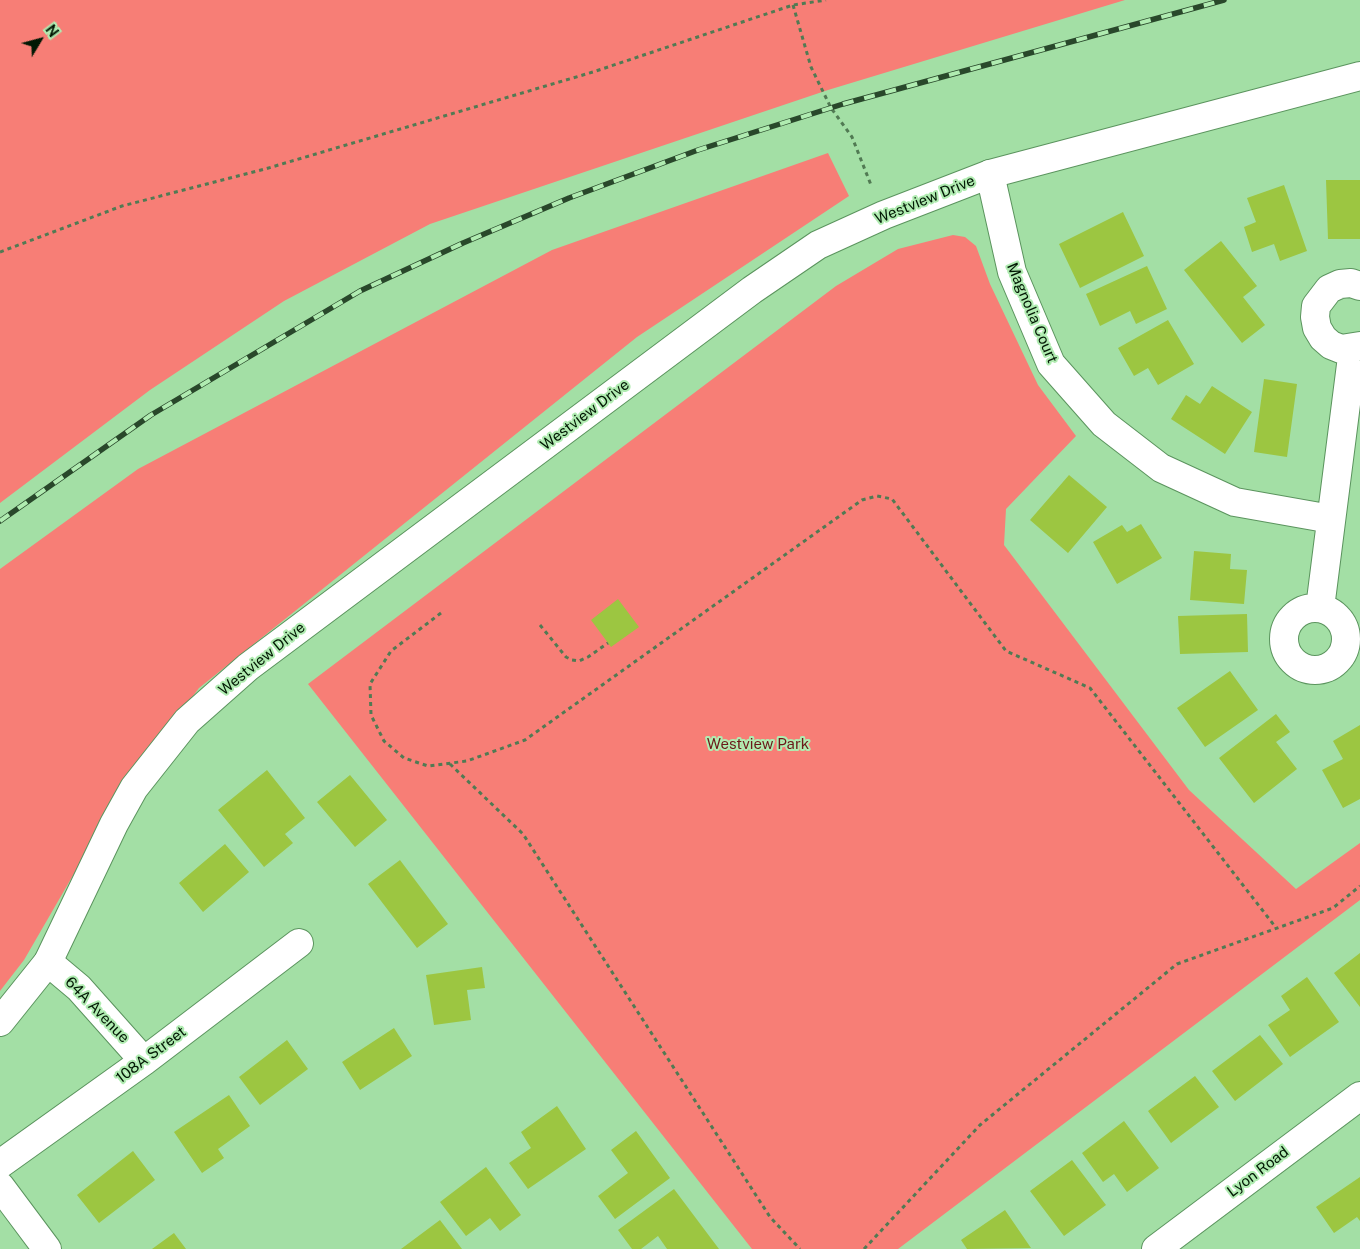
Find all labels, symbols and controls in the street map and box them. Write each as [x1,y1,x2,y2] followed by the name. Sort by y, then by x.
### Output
[15,15,65,65] north arrow
[42,22,62,40] text: N
[872,172,978,228] street label: Westview Drive
[1003,260,1061,366] street label: Magnolia Court
[537,376,633,454] street label: Westview Drive
[215,619,309,699] street label: Westview Drive
[707,735,809,753] park label: Westview Park
[61,973,133,1047] street label: 64A Avenue
[112,1023,190,1087] street label: 108A Street
[1224,1143,1292,1201] street label: Lyon Road

